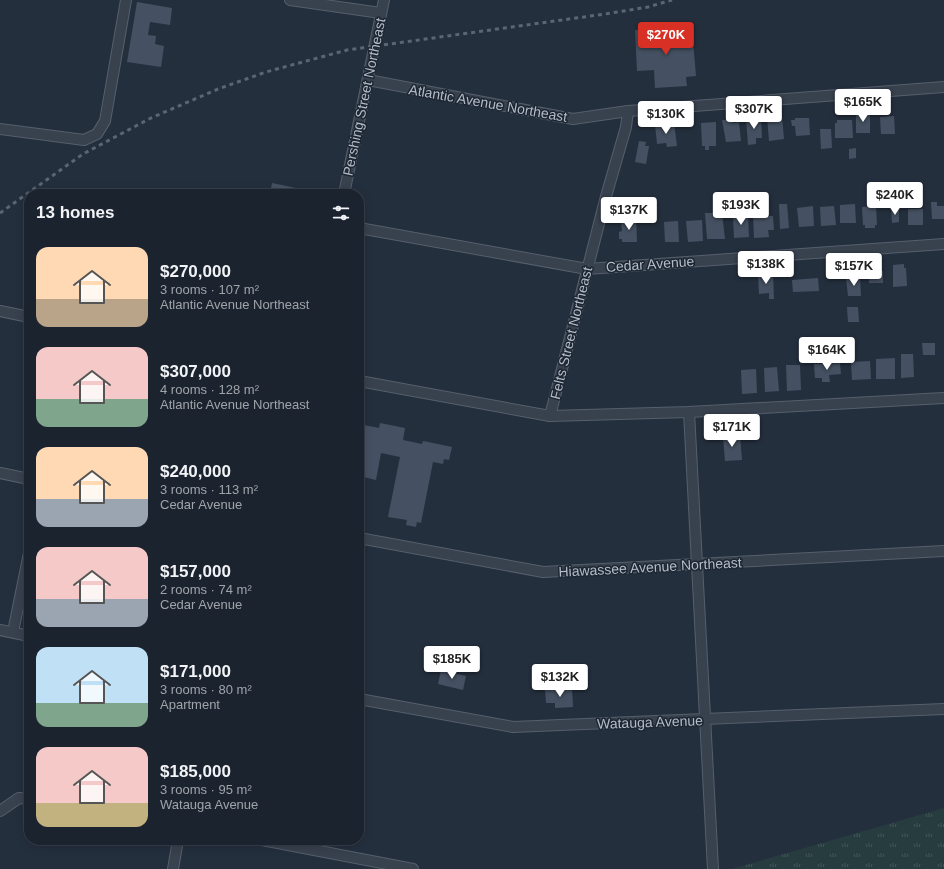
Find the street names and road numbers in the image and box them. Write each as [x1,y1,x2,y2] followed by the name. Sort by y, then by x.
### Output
[339,16,389,177] street label: Pershing Street Northeast
[407,81,569,125] street label: Atlantic Avenue Northeast
[605,253,695,275] street label: Cedar Avenue
[547,265,595,401] street label: Felts Street Northeast
[558,554,742,580] street label: Hiawassee Avenue Northeast
[597,712,703,732] street label: Watauga Avenue

